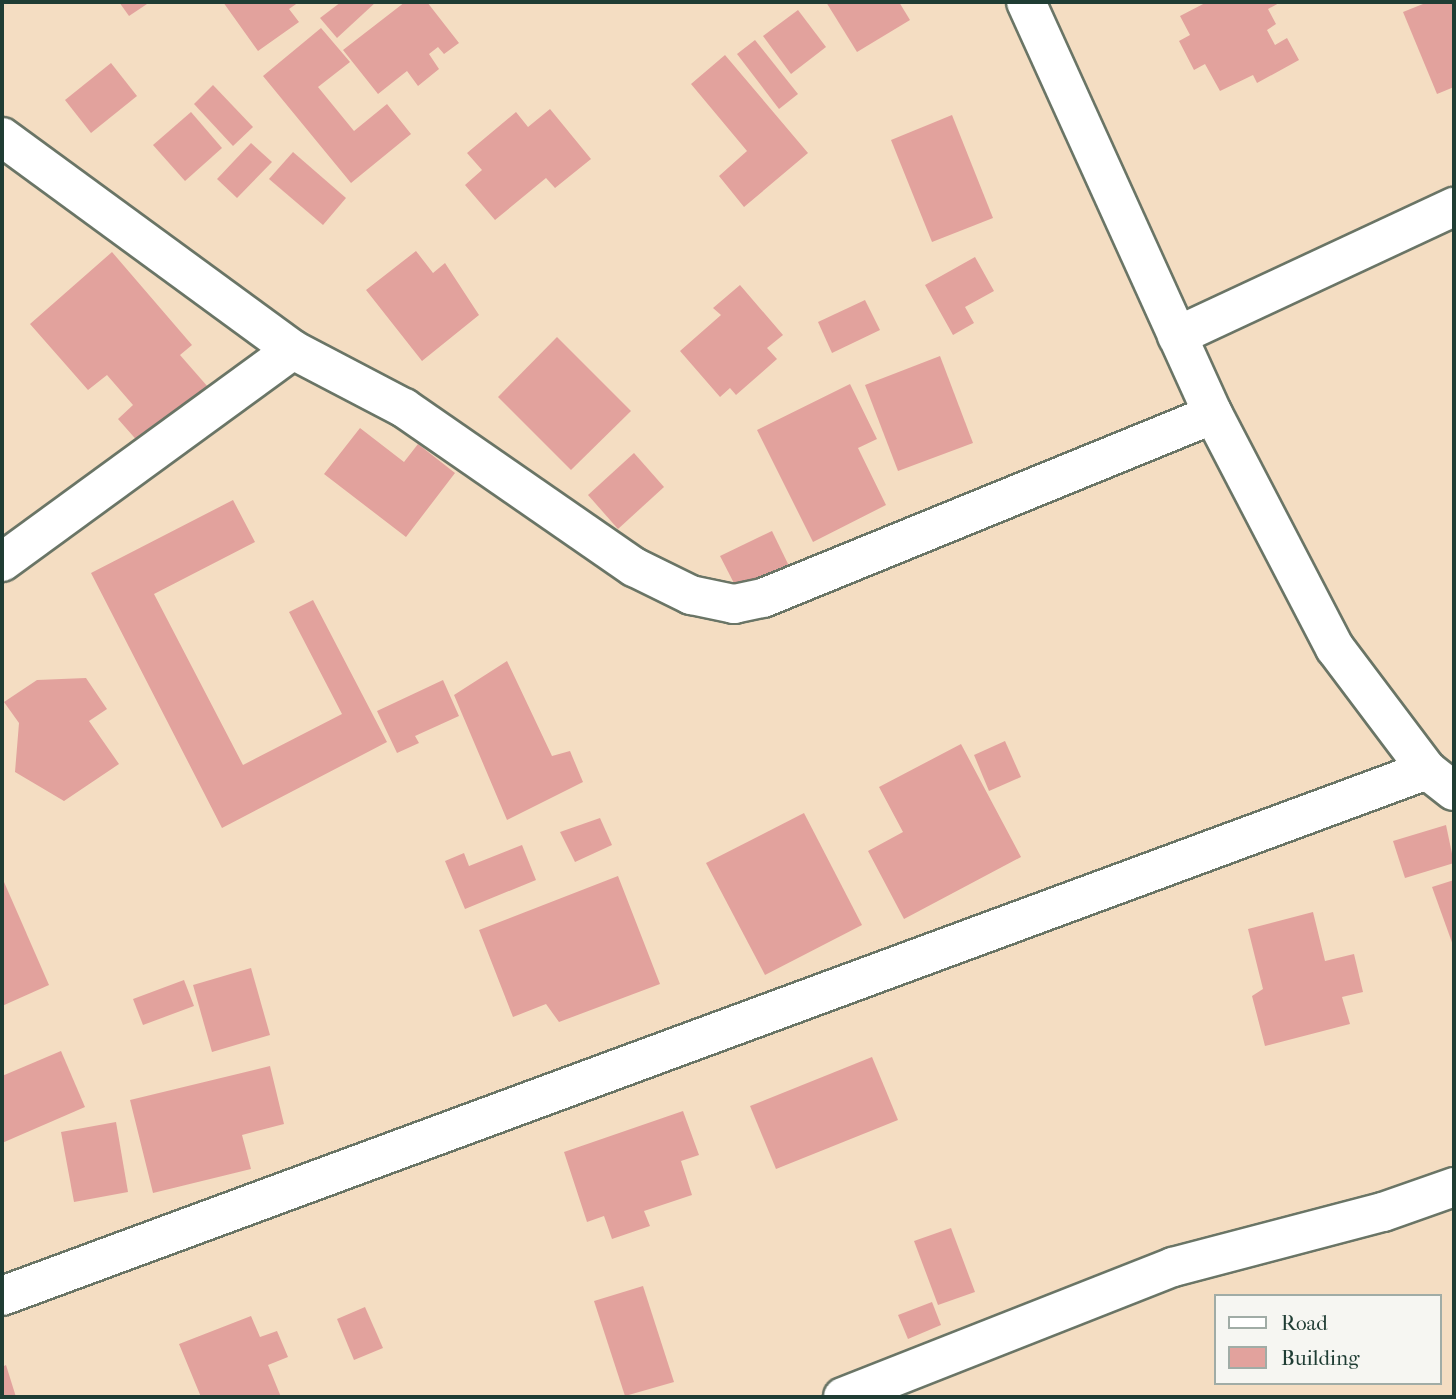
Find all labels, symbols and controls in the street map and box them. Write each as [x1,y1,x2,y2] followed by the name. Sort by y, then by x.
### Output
[1214,1294,1442,1385] legend
[1281,1311,1328,1335] text: Road
[1281,1346,1359,1370] text: Building

